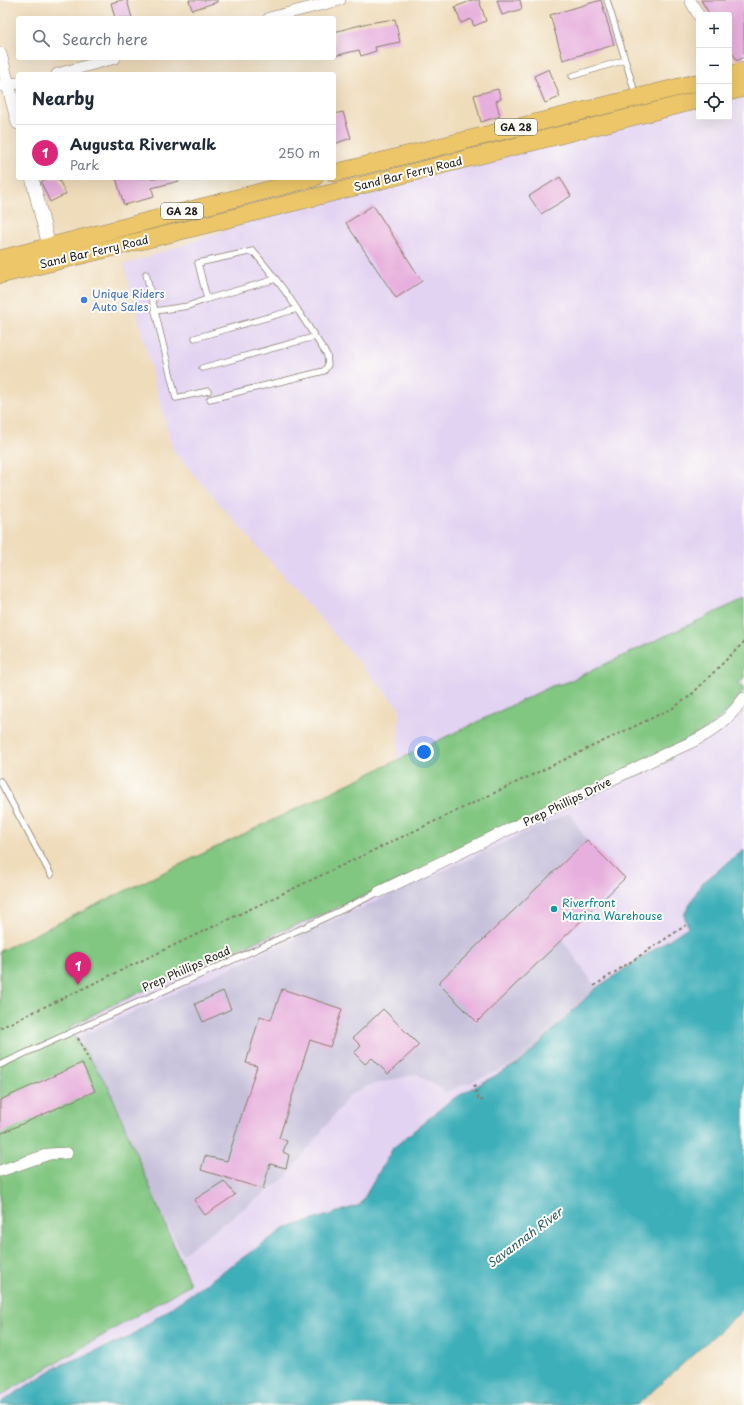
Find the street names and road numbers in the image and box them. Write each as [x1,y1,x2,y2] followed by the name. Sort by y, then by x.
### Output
[495,119,537,135] road number: GA 28
[352,152,464,195] street label: Sand Bar Ferry Road
[161,203,203,219] road number: GA 28
[38,231,150,272] street label: Sand Bar Ferry Road
[520,773,614,830] street label: Prep Phillips Drive
[139,941,233,996] street label: Prep Phillips Road

